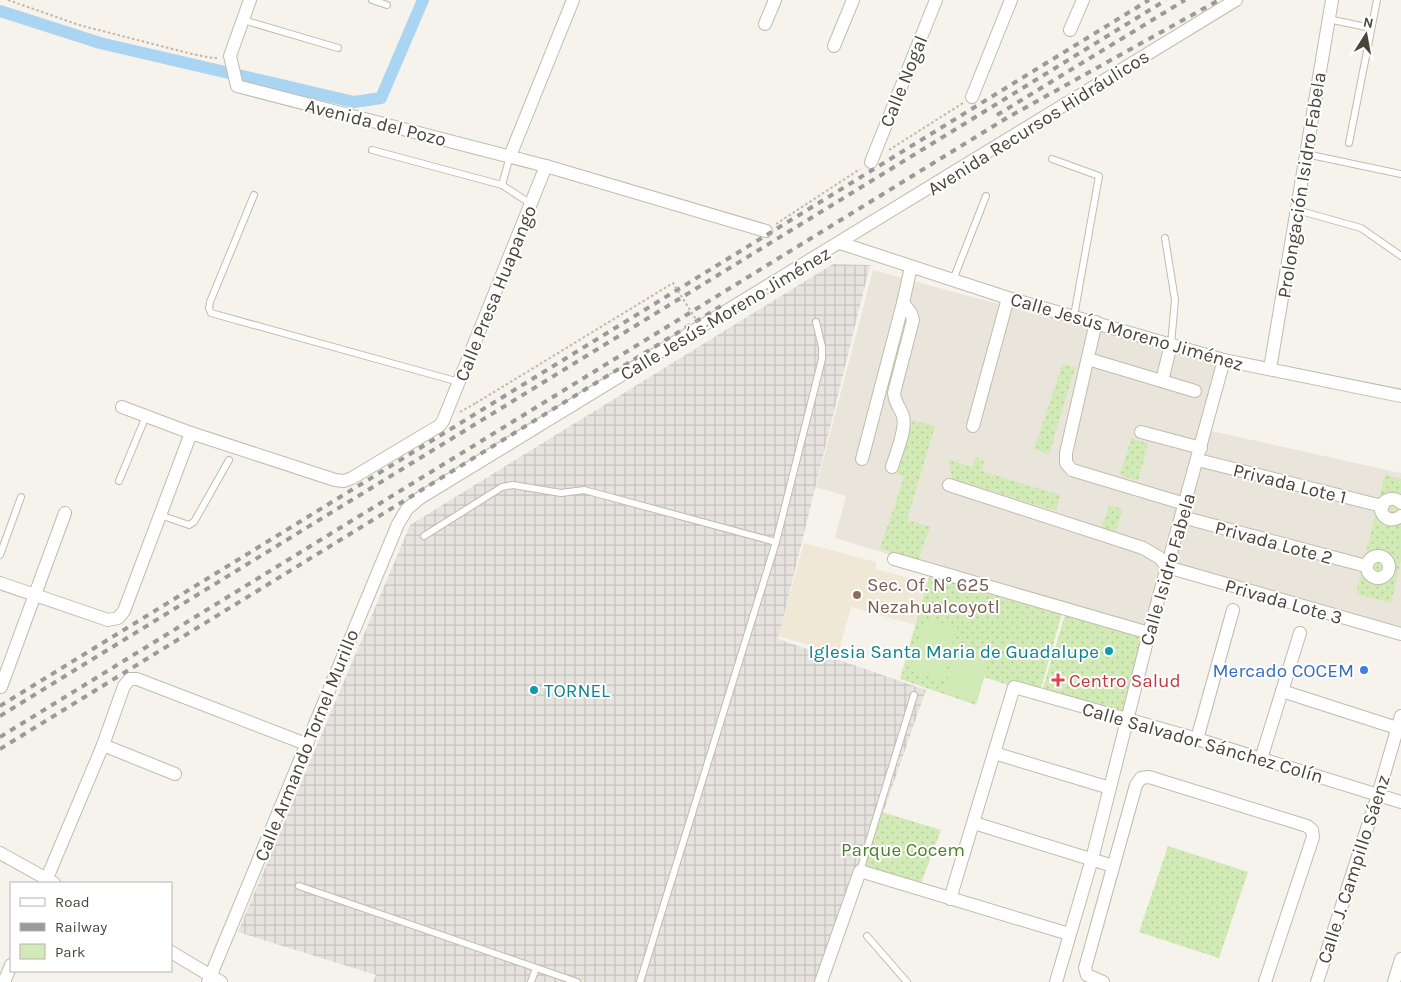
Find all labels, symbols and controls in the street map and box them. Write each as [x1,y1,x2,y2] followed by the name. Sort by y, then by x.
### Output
[1341,10,1391,60] north arrow
[1362,13,1375,32] text: N
[876,32,932,130] street label: Calle Nogal
[924,45,1153,200] street label: Avenida Recursos Hidráulicos
[1273,70,1331,300] street label: Prolongación Isidro Fabela
[303,95,448,151] street label: Avenida del Pozo
[451,202,541,385] street label: Calle Presa Huapango
[617,242,834,385] street label: Calle Jesús Moreno Jiménez
[1008,288,1246,376] street label: Calle Jesús Moreno Jiménez
[1231,459,1349,509] street label: Privada Lote 1
[1136,490,1200,648] street label: Calle Isidro Fabela
[1212,517,1335,569] street label: Privada Lote 2
[867,574,1000,618] place label: Sec. Of. N° 625 Nezahualcoyotl
[1222,575,1345,629] street label: Privada Lote 3
[851,589,863,601] marker: Sec. Of. N° 625 Nezahualcoyotl
[250,626,364,865] street label: Calle Armando Tornel Murillo
[809,641,1099,663] place label: Iglesia Santa Maria de Guadalupe
[1103,645,1115,657] marker: Iglesia Santa Maria de Guadalupe
[1213,660,1354,682] place label: Mercado COCEM
[1358,664,1370,676] marker: Mercado COCEM
[1069,670,1181,692] place label: Centro Salud
[1051,673,1065,687] marker: Centro Salud
[544,680,610,702] place label: TORNEL
[528,684,540,696] marker: TORNEL
[1080,698,1326,788] street label: Calle Salvador Sánchez Colín
[1313,772,1395,966] street label: Calle J. Campillo Sáenz
[841,839,965,861] park label: Parque Cocem
[10,882,172,972] legend
[55,893,90,911] text: Road
[55,918,107,936] text: Railway
[55,943,85,961] text: Park

